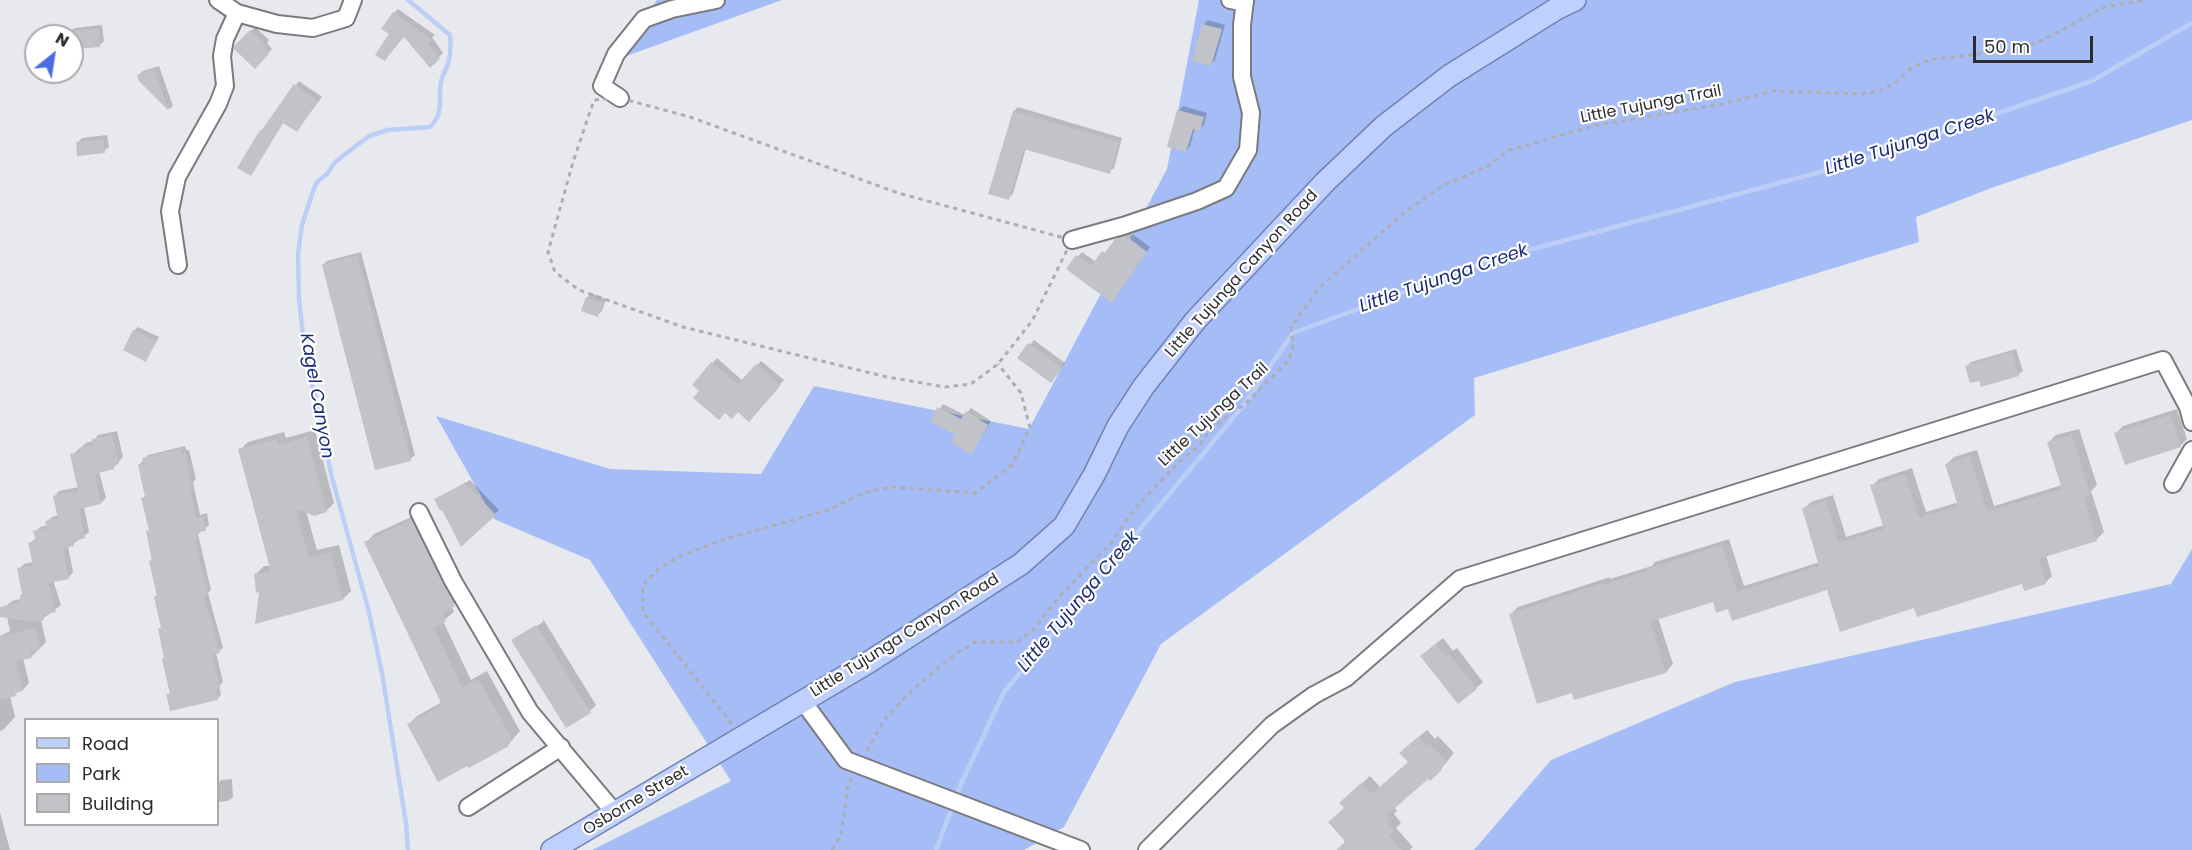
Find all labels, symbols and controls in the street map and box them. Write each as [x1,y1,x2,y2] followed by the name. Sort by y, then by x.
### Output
[24,24,84,84] north arrow
[1976,24,2096,62] scale bar
[51,27,73,53] text: N
[1984,34,2030,59] text: 50 m
[1579,82,1723,128] street label: Little Tujunga Trail
[1823,105,1997,181] water label: Little Tujunga Creek
[1162,186,1322,362] street label: Little Tujunga Canyon Road
[1357,240,1531,318] water label: Little Tujunga Creek
[294,332,338,460] water label: Kagel Canyon
[1155,359,1273,471] street label: Little Tujunga Trail
[1014,527,1144,677] water label: Little Tujunga Creek
[807,570,1003,702] street label: Little Tujunga Canyon Road
[24,718,219,826] legend
[82,731,129,756] text: Road
[82,761,121,786] text: Park
[580,762,692,840] street label: Osborne Street
[82,791,154,816] text: Building

